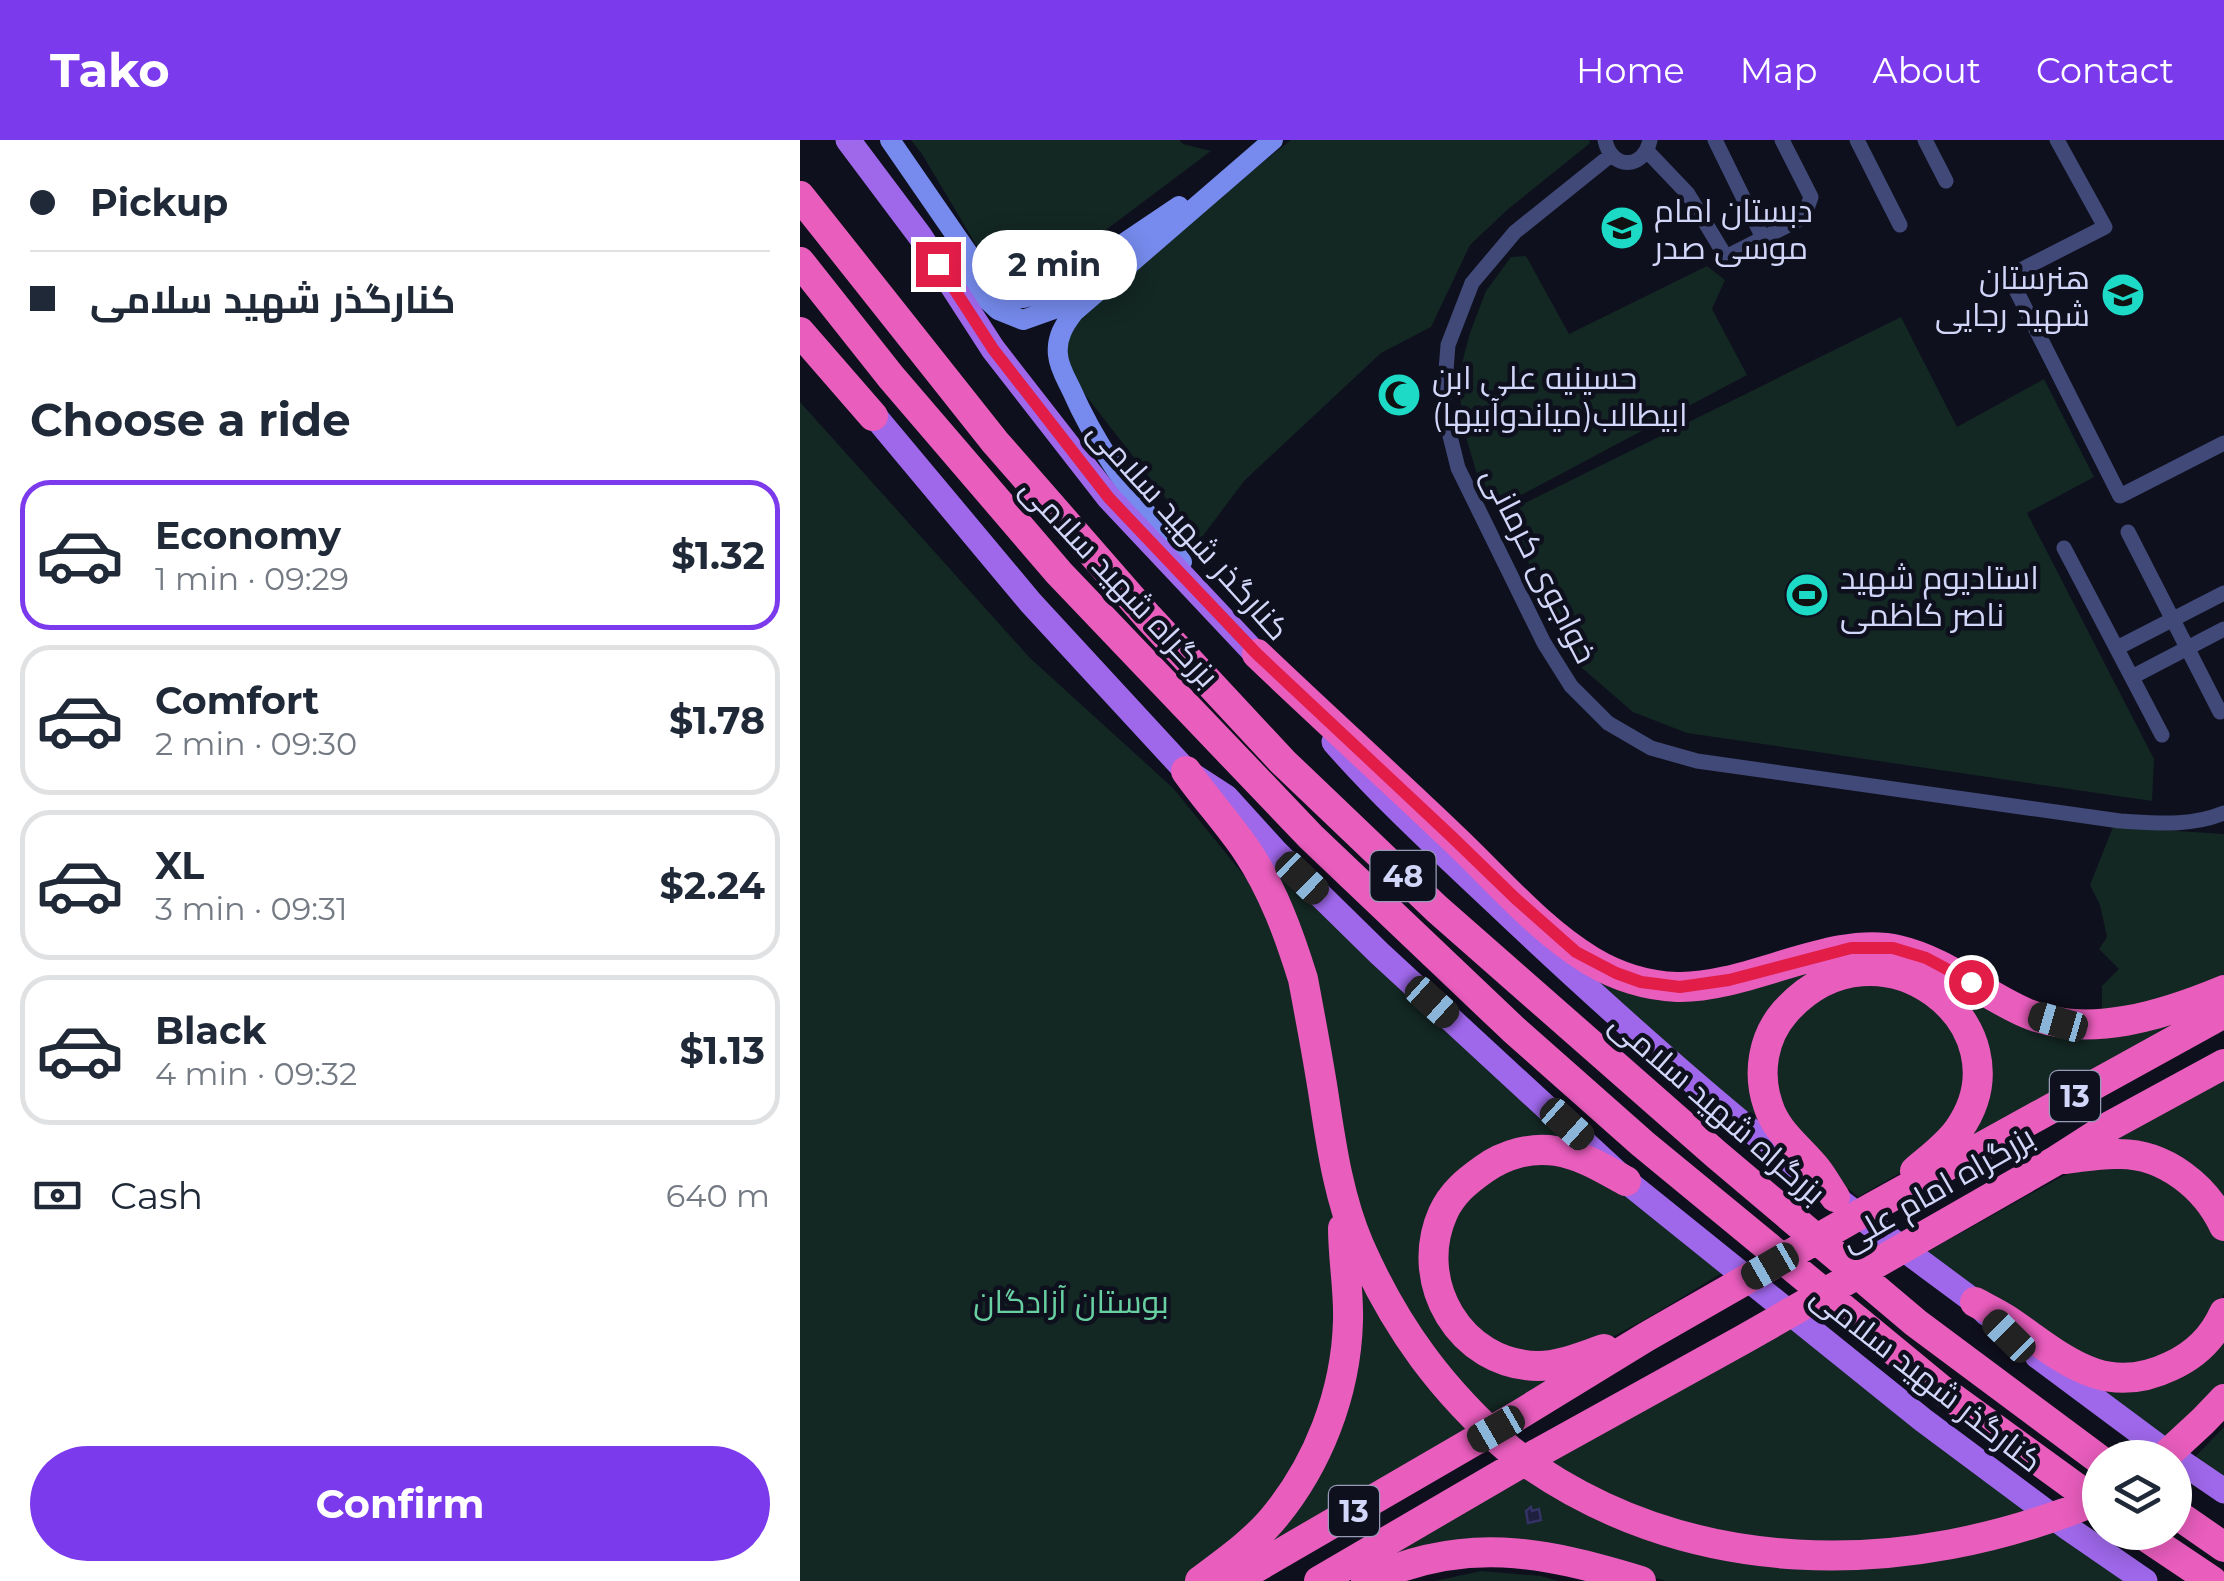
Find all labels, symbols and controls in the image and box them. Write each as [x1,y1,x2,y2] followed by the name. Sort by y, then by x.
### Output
[50,41,170,99] text: Tako
[1576,49,1685,92] text: Home
[1740,49,1818,92] text: Map
[1873,49,1981,92] text: About
[2036,49,2174,92] text: Contact
[90,179,228,226] text: Pickup
[1652,191,1813,267] place label: دبستان امام موسی صدر
[1599,205,1645,251] school or university icon: دبستان امام موسی صدر
[973,229,1138,299] callout: 2 min
[916,242,961,287] route end
[1008,245,1101,284] text: 2 min
[1935,258,2090,334] place label: هنرستان شهید رجایی
[2100,272,2146,318] school or university icon: هنرستان شهید رجایی
[90,276,456,323] text: کنارگذر شهید سلامی
[1432,358,1688,434] place label: حسینیه علی ابن ابیطالب(میاندوآبیها)
[1376,372,1422,418] mosque icon: حسینیه علی ابن ابیطالب(میاندوآبیها)
[30,392,351,447] text: Choose a ride
[1080,412,1298,648] street label: کنارگذر شهید سلامی
[1474,461,1606,669] street label: خواجوی کرمانی
[1013,469,1227,695] street label: بزرگراه شهید سلامی
[35,510,125,600] icon: car
[155,512,341,559] text: Economy
[671,532,765,579] text: $1.32
[1840,558,2039,634] place label: استادیوم شهید ناصر کاظمی
[155,559,349,598] text: 1 min · 09:29
[1784,572,1830,618] sports icon: استادیوم شهید ناصر کاظمی
[35,675,125,765] icon: car
[155,677,319,724] text: Comfort
[669,697,765,744] text: $1.78
[155,724,357,763] text: 2 min · 09:30
[35,840,125,930] icon: car
[155,842,204,889] text: XL
[1270,846,1334,910] car
[1370,851,1436,901] road number: 48
[659,862,765,909] text: $2.24
[155,889,348,928] text: 3 min · 09:31
[1949,960,1994,1005] route start
[1400,971,1464,1033] car
[2025,999,2091,1045] car
[1602,1004,1834,1212] street label: بزرگراه شهید سلامی
[35,1005,125,1095] icon: car
[155,1007,266,1054] text: Black
[680,1027,765,1074] text: $1.13
[155,1054,357,1093] text: 4 min · 09:32
[2050,1071,2100,1121] road number: 13
[1535,1093,1599,1155] car
[1833,1117,2042,1262] street label: بزرگراه امام علی
[30,1168,85,1223] icon: cash
[110,1172,203,1219] text: Cash
[666,1176,770,1215] text: 640 m
[1737,1238,1803,1294] car
[1804,1276,2050,1480] street label: کنارگذر شهید سلامی
[973,1282,1169,1321] park label: بوستان آزادگان
[1977,1304,2041,1368] car
[1463,1401,1529,1457] car
[2082,1440,2192,1550] map controls
[2082,1440,2192,1550] button: layers
[30,1446,770,1561] button: Confirm
[1329,1486,1379,1536] road number: 13

